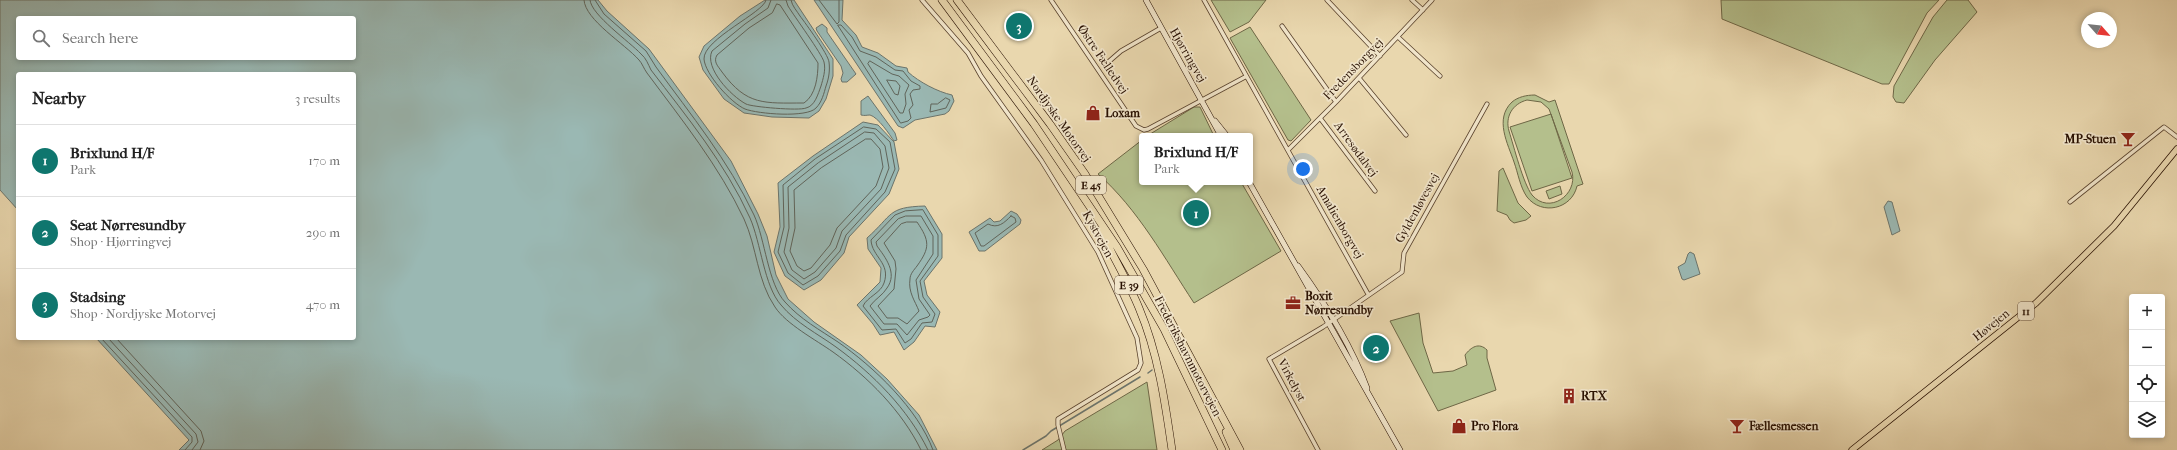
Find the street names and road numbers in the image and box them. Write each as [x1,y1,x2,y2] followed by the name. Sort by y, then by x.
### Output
[1075,22,1131,96] street label: Østre Fælledvej
[1167,25,1209,85] street label: Hjørringvej
[1320,35,1386,103] street label: Fredensborgvej
[1024,73,1094,165] street label: Nordjyske Motorvej
[1331,118,1381,179] street label: Arresødalvej
[1392,171,1442,245] street label: Gyldenløvesvej
[1076,176,1106,194] road number: E 45
[1313,182,1366,261] street label: Amalienborgvej
[1080,208,1117,260] street label: Kystvejen
[1115,276,1143,294] road number: E 39
[1152,294,1224,418] street label: Frederikshavnmotorvejen
[2018,302,2034,320] road number: 11
[1970,306,2012,344] street label: Høvejen
[1274,355,1309,404] street label: Virkelyst

